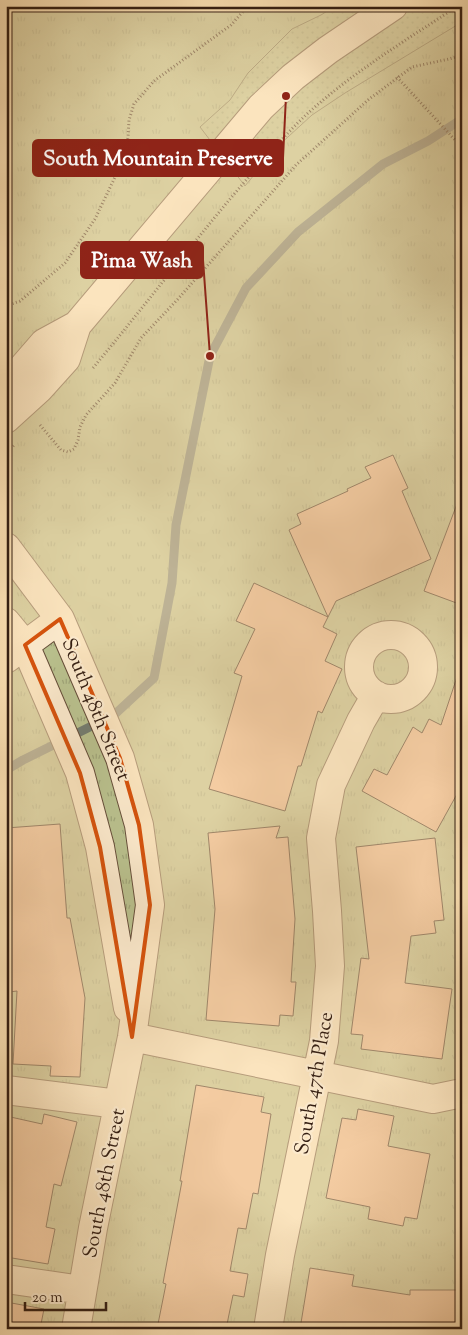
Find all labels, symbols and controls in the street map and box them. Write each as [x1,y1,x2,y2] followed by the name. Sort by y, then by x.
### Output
[33,140,283,176] callout: South Mountain Preserve
[43,145,273,175] text: South Mountain Preserve
[81,242,203,278] callout: Pima Wash
[91,247,193,277] text: Pima Wash
[53,634,137,786] street label: South 48th Street
[289,1010,342,1157] street label: South 47th Place
[77,1106,134,1261] street label: South 48th Street
[25,1280,106,1312] scale bar
[32,1288,63,1309] text: 20 m

